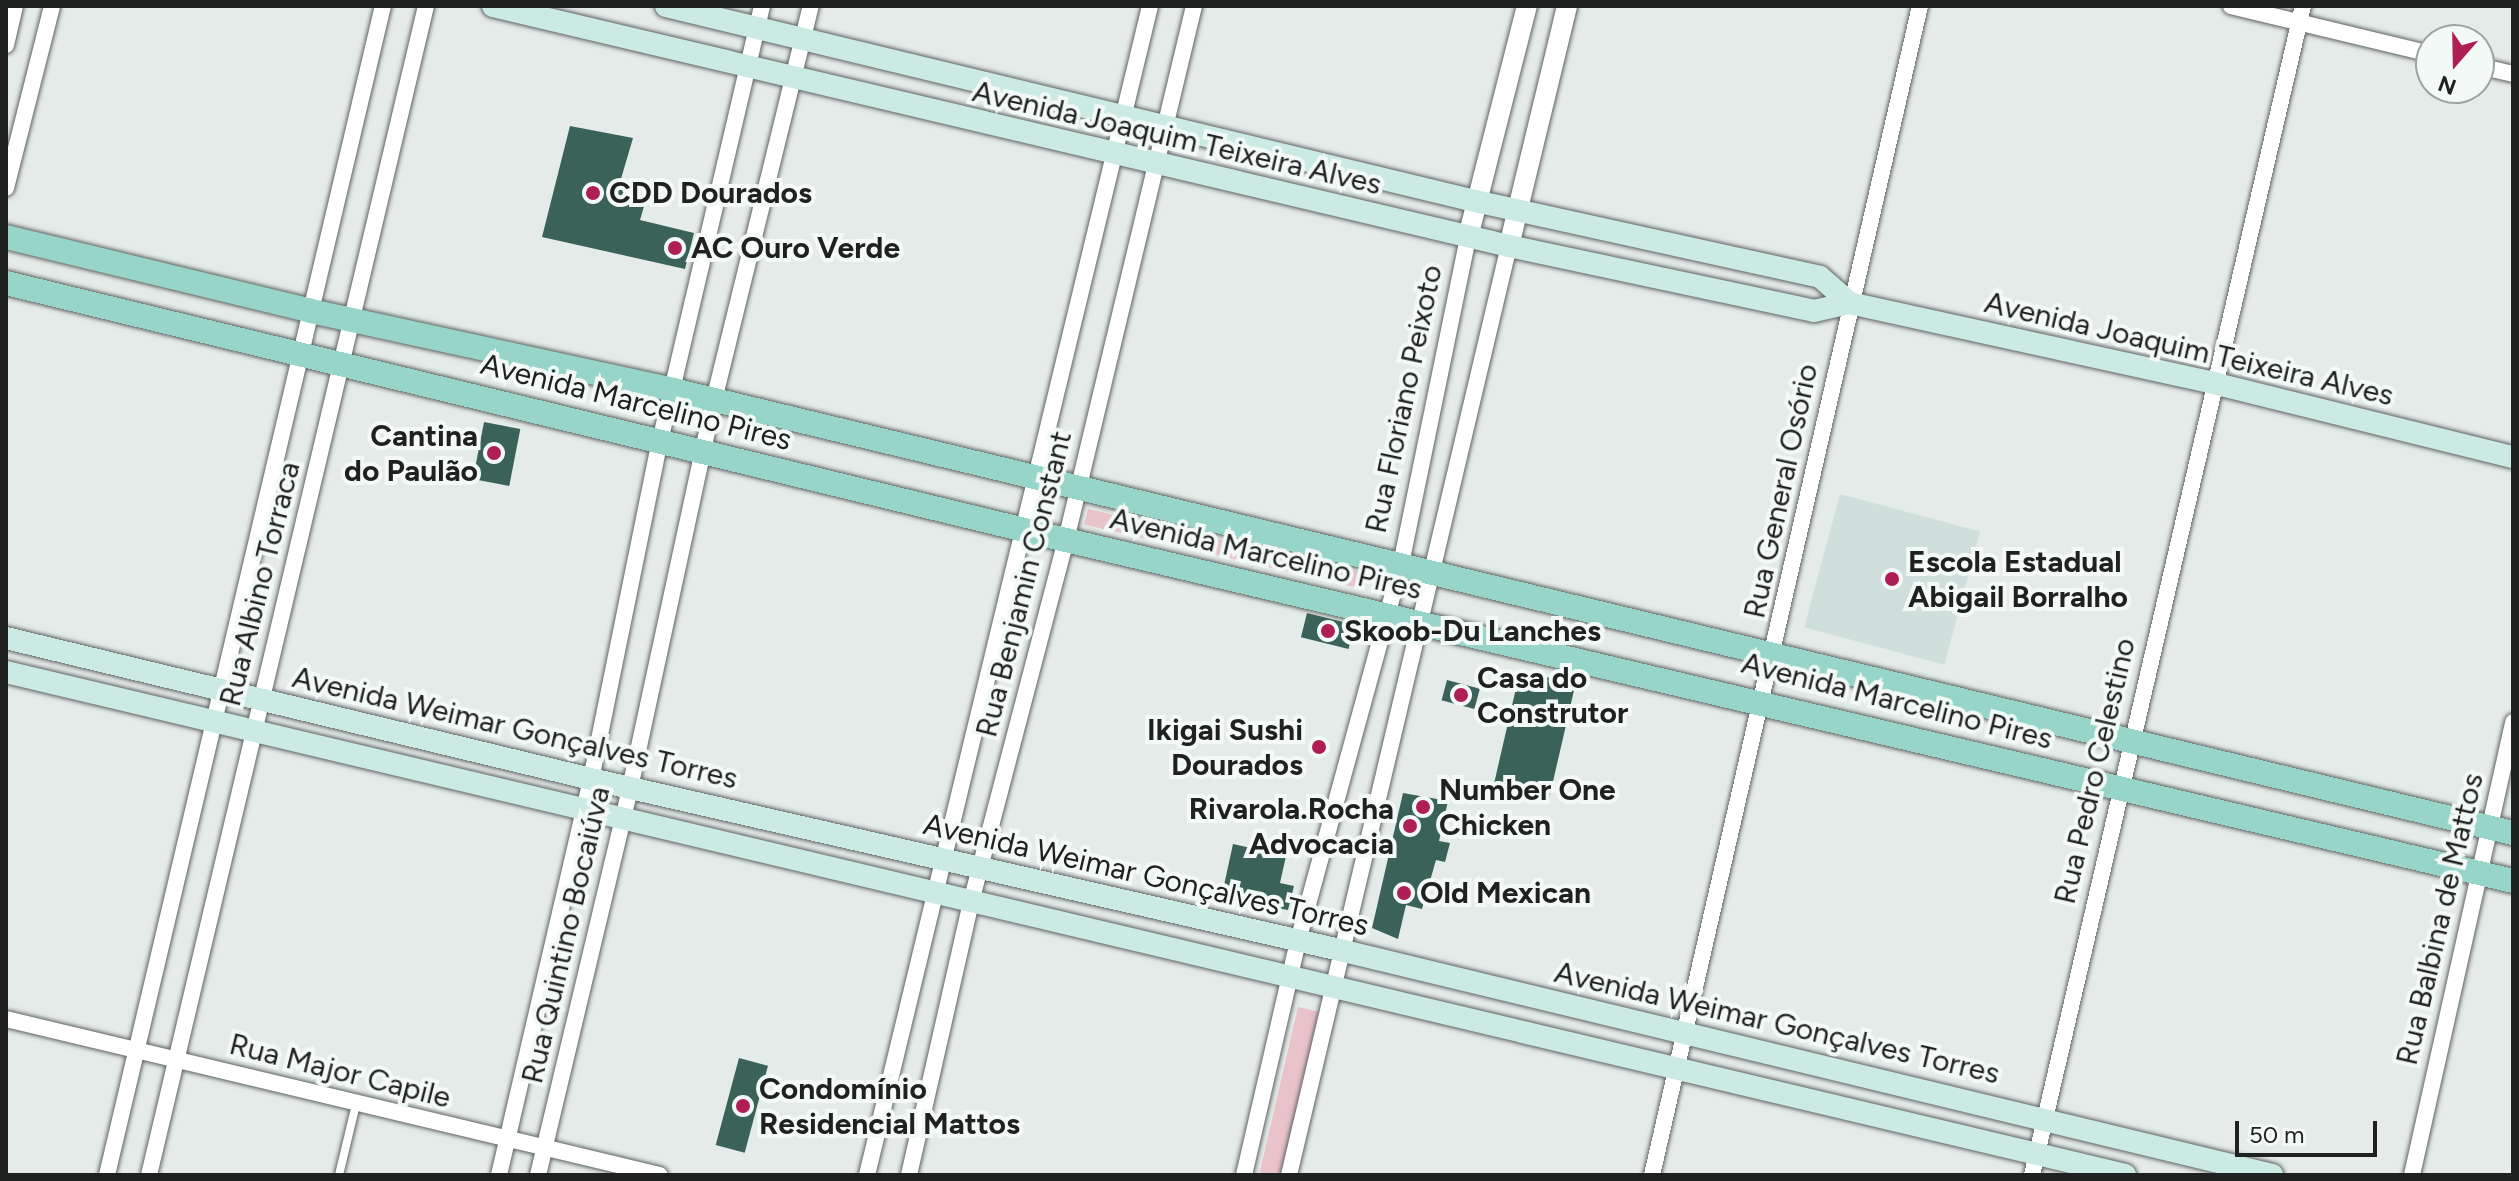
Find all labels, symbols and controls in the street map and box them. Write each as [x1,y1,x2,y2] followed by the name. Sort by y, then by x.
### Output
[2415,24,2495,104] north arrow
[2435,70,2460,101] text: N
[969,73,1385,203] street label: Avenida Joaquim Teixeira Alves
[609,175,812,211] place label: CDD Dourados
[584,184,602,202] marker: CDD Dourados
[691,230,900,266] place label: AC Ouro Verde
[666,239,684,257] marker: AC Ouro Verde
[1358,262,1450,536] street label: Rua Floriano Peixoto
[1981,284,2397,414] street label: Avenida Joaquim Teixeira Alves
[477,346,795,458] street label: Avenida Marcelino Pires
[1736,361,1826,621] street label: Rua General Osório
[344,418,478,488] place label: Cantina do Paulão
[969,427,1079,741] street label: Rua Benjamin Constant
[485,444,503,462] marker: Cantina do Paulão
[212,458,308,710] street label: Rua Albino Torraca
[1107,501,1425,607] street label: Avenida Marcelino Pires
[1908,544,2128,614] place label: Escola Estadual Abigail Borralho
[1883,570,1901,588] marker: Escola Estadual Abigail Borralho
[1344,613,1601,649] place label: Skoob-Du Lanches
[1319,622,1337,640] marker: Skoob-Du Lanches
[2047,635,2143,907] street label: Rua Pedro Celestino
[1738,645,2056,757] street label: Avenida Marcelino Pires
[289,659,741,797] street label: Avenida Weimar Gonçalves Torres
[1477,660,1628,730] place label: Casa do Construtor
[1452,686,1470,704] marker: Casa do Construtor
[1147,712,1303,782] place label: Ikigai Sushi Dourados
[1310,738,1328,756] marker: Ikigai Sushi Dourados
[2389,770,2491,1068] street label: Rua Balbina de Mattos
[1439,772,1616,842] place label: Number One Chicken
[514,783,618,1087] street label: Rua Quintino Bocaiúva
[1189,791,1394,862] place label: Rivarola.Rocha Advocacia
[1414,798,1432,816] marker: Number One Chicken
[920,806,1372,944] street label: Avenida Weimar Gonçalves Torres
[1401,817,1419,835] marker: Rivarola.Rocha Advocacia
[1420,875,1591,911] place label: Old Mexican
[1395,884,1413,902] marker: Old Mexican
[1551,954,2003,1092] street label: Avenida Weimar Gonçalves Torres
[226,1026,454,1116] street label: Rua Major Capile
[759,1071,1020,1142] place label: Condomínio Residencial Mattos
[734,1097,752,1115] marker: Condomínio Residencial Mattos
[2239,1105,2381,1155] scale bar
[2249,1120,2305,1149] text: 50 m

